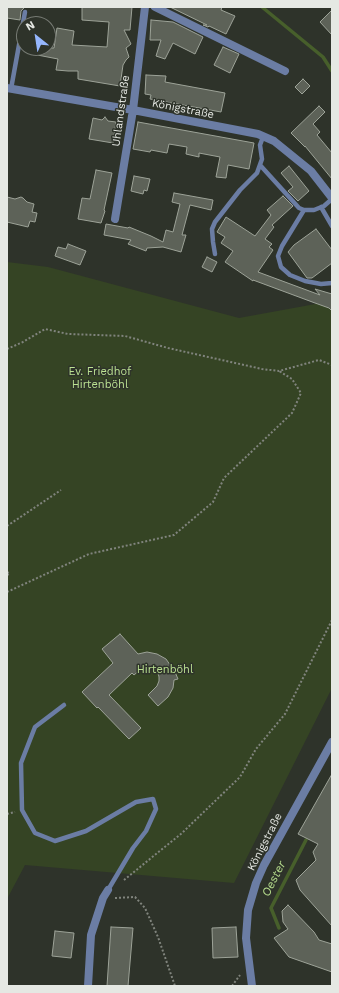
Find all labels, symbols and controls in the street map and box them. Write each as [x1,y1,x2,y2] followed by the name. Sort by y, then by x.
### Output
[16,16,56,56] north arrow
[23,18,37,34] text: N
[109,74,133,148] street label: Uhlandstraße
[151,97,215,121] street label: Königstraße
[69,365,131,391] park label: Ev. Friedhof Hirtenböhl
[137,663,193,677] park label: Hirtenböhl
[245,811,285,873] street label: Königstraße
[259,859,289,899] water label: Oester

